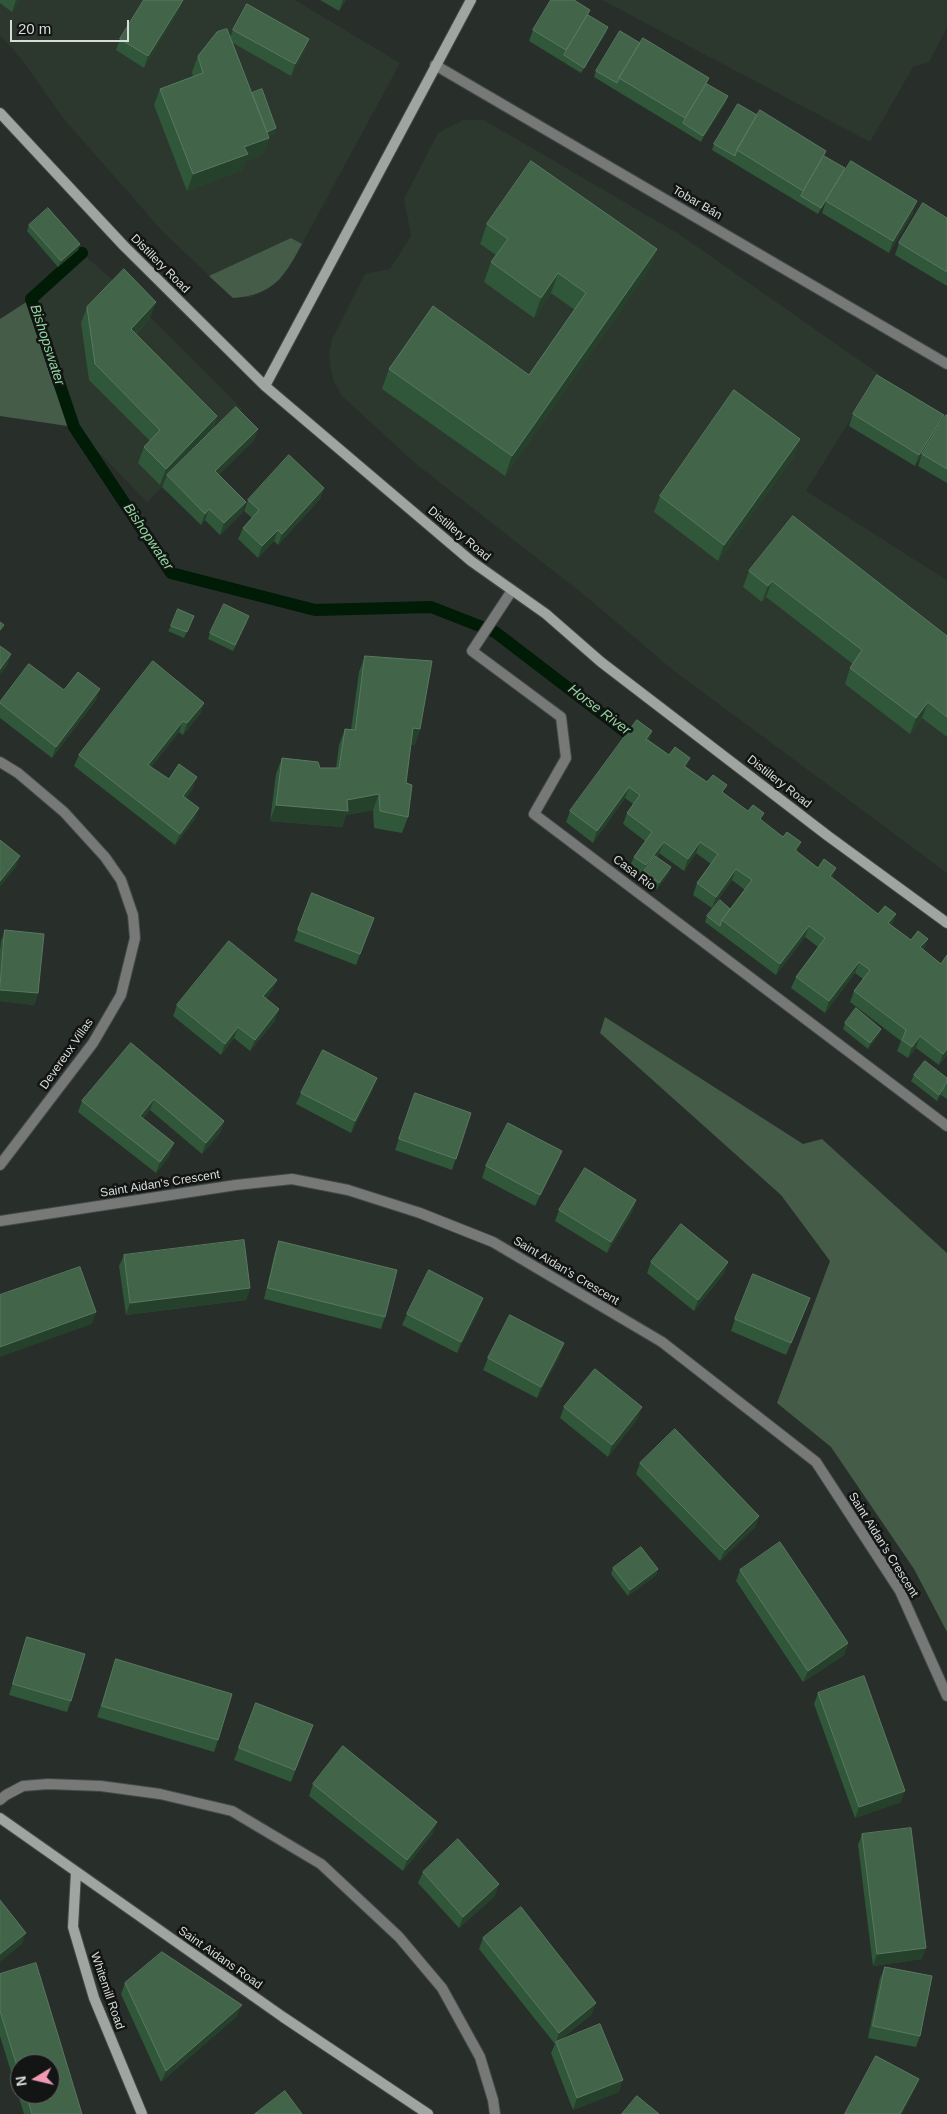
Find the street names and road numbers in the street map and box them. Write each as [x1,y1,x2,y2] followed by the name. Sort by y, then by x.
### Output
[670,183,724,223] street label: Tobar Bán
[128,232,192,296] street label: Distillery Road
[425,504,493,564] street label: Distillery Road
[744,753,814,811] street label: Distillery Road
[610,852,658,894] street label: Casa Rio
[37,1016,97,1092] street label: Devereux Villas
[99,1167,221,1201] street label: Saint Aidan's Crescent
[510,1234,622,1308] street label: Saint Aidan's Crescent
[845,1490,921,1600] street label: Saint Aidan's Crescent
[175,1924,265,1992] street label: Saint Aidans Road
[87,1951,127,2031] street label: Whitemill Road

